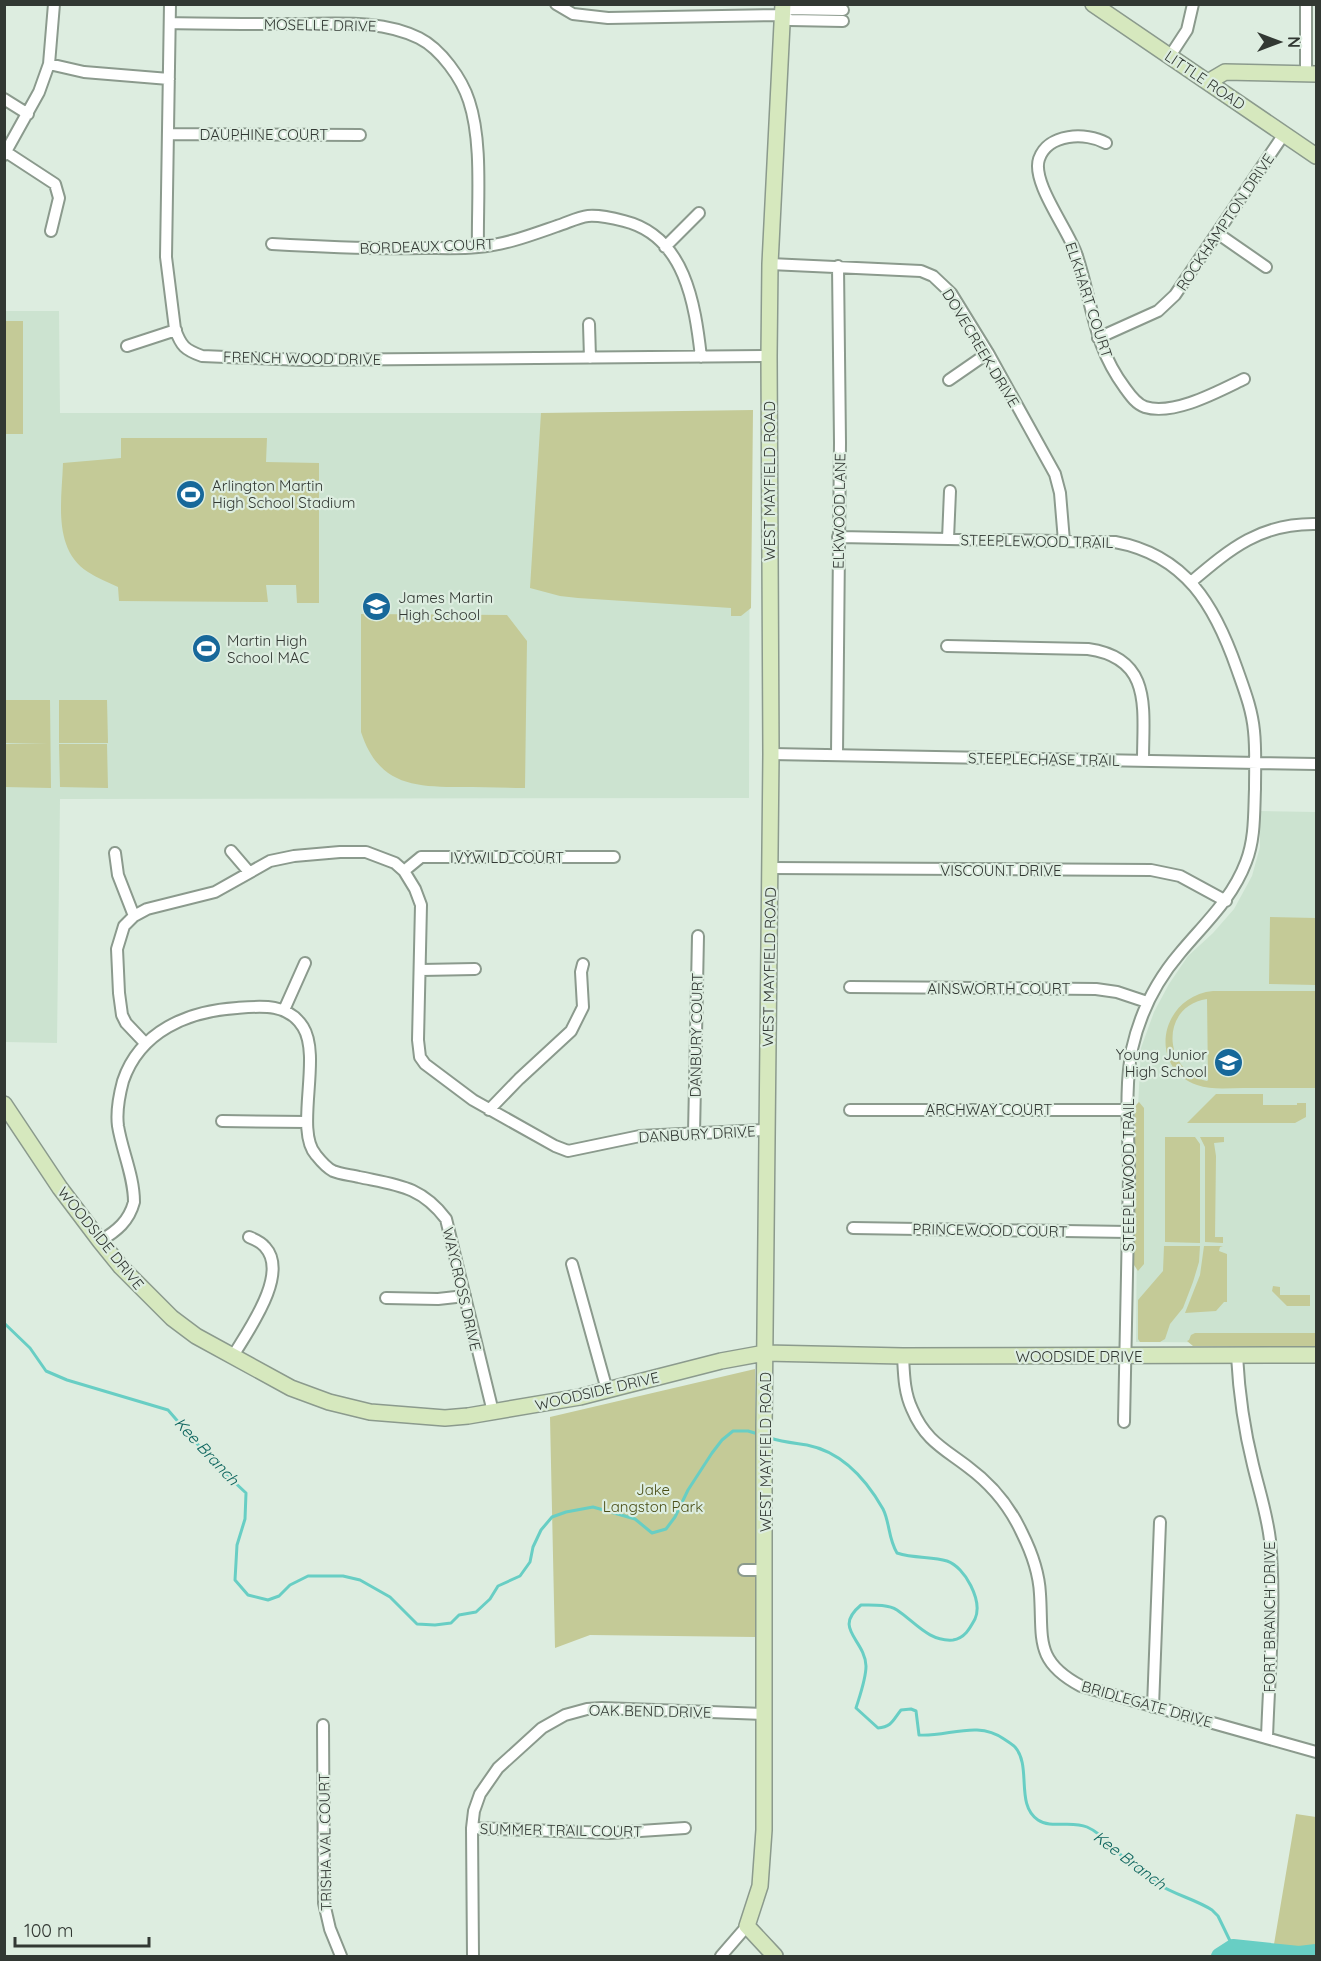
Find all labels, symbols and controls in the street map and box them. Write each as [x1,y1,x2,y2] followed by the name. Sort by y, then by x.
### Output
[1249,12,1309,72] north arrow
[264,15,376,35] street label: MOSELLE DRIVE
[1284,36,1304,48] text: N
[1161,46,1249,114] street label: LITTLE ROAD
[200,125,328,144] street label: DAUPHINE COURT
[1172,150,1278,294] street label: ROCKHAMPTON DRIVE
[359,234,495,258] street label: BORDEAUX COURT
[1061,240,1117,360] street label: ELKHART COURT
[938,285,1024,411] street label: DOVECREEK DRIVE
[223,347,381,369] street label: FRENCH WOOD DRIVE
[760,401,779,561] street label: WEST MAYFIELD ROAD
[828,453,850,569] street label: ELKWOOD LANE
[212,476,356,512] place label: Arlington Martin High School Stadium
[175,478,207,510] sports icon: Arlington Martin High School Stadium
[960,530,1114,552] street label: STEEPLEWOOD TRAIL
[398,588,493,624] place label: James Martin High School
[361,590,393,622] school or university icon: James Martin High School
[227,631,309,667] place label: Martin High School MAC
[190,633,222,665] sports icon: Martin High School MAC
[968,748,1120,770] street label: STEEPLECHASE TRAIL
[450,848,564,867] street label: IVYWILD COURT
[940,861,1062,880] street label: VISCOUNT DRIVE
[758,887,780,1047] street label: WEST MAYFIELD ROAD
[685,972,707,1098] street label: DANBURY COURT
[927,979,1071,998] street label: AINSWORTH COURT
[1116,1045,1207,1081] place label: Young Junior High School
[1212,1047,1244,1079] school or university icon: Young Junior High School
[1119,1099,1138,1251] street label: STEEPLEWOOD TRAIL
[926,1100,1052,1119] street label: ARCHWAY COURT
[638,1121,756,1147] street label: DANBURY DRIVE
[54,1183,148,1293] street label: WOODSIDE DRIVE
[912,1219,1068,1241] street label: PRINCEWOOD COURT
[439,1225,485,1353] street label: WAYCROSS DRIVE
[1016,1347,1142,1366] street label: WOODSIDE DRIVE
[533,1367,661,1415] street label: WOODSIDE DRIVE
[756,1372,775,1532] street label: WEST MAYFIELD ROAD
[170,1413,244,1490] water label: Kee Branch
[603,1480,703,1516] park label: Jake Langston Park
[1260,1541,1279,1693] street label: FORT BRANCH DRIVE
[1079,1676,1215,1732] street label: BRIDLEGATE DRIVE
[589,1700,711,1722] street label: OAK BEND DRIVE
[314,1773,336,1911] street label: TRISHA VAL COURT
[480,1819,642,1841] street label: SUMMER TRAIL COURT
[1090,1826,1171,1894] water label: Kee Branch
[15,1910,148,1948] scale bar
[24,1919,73,1942] text: 100 m

